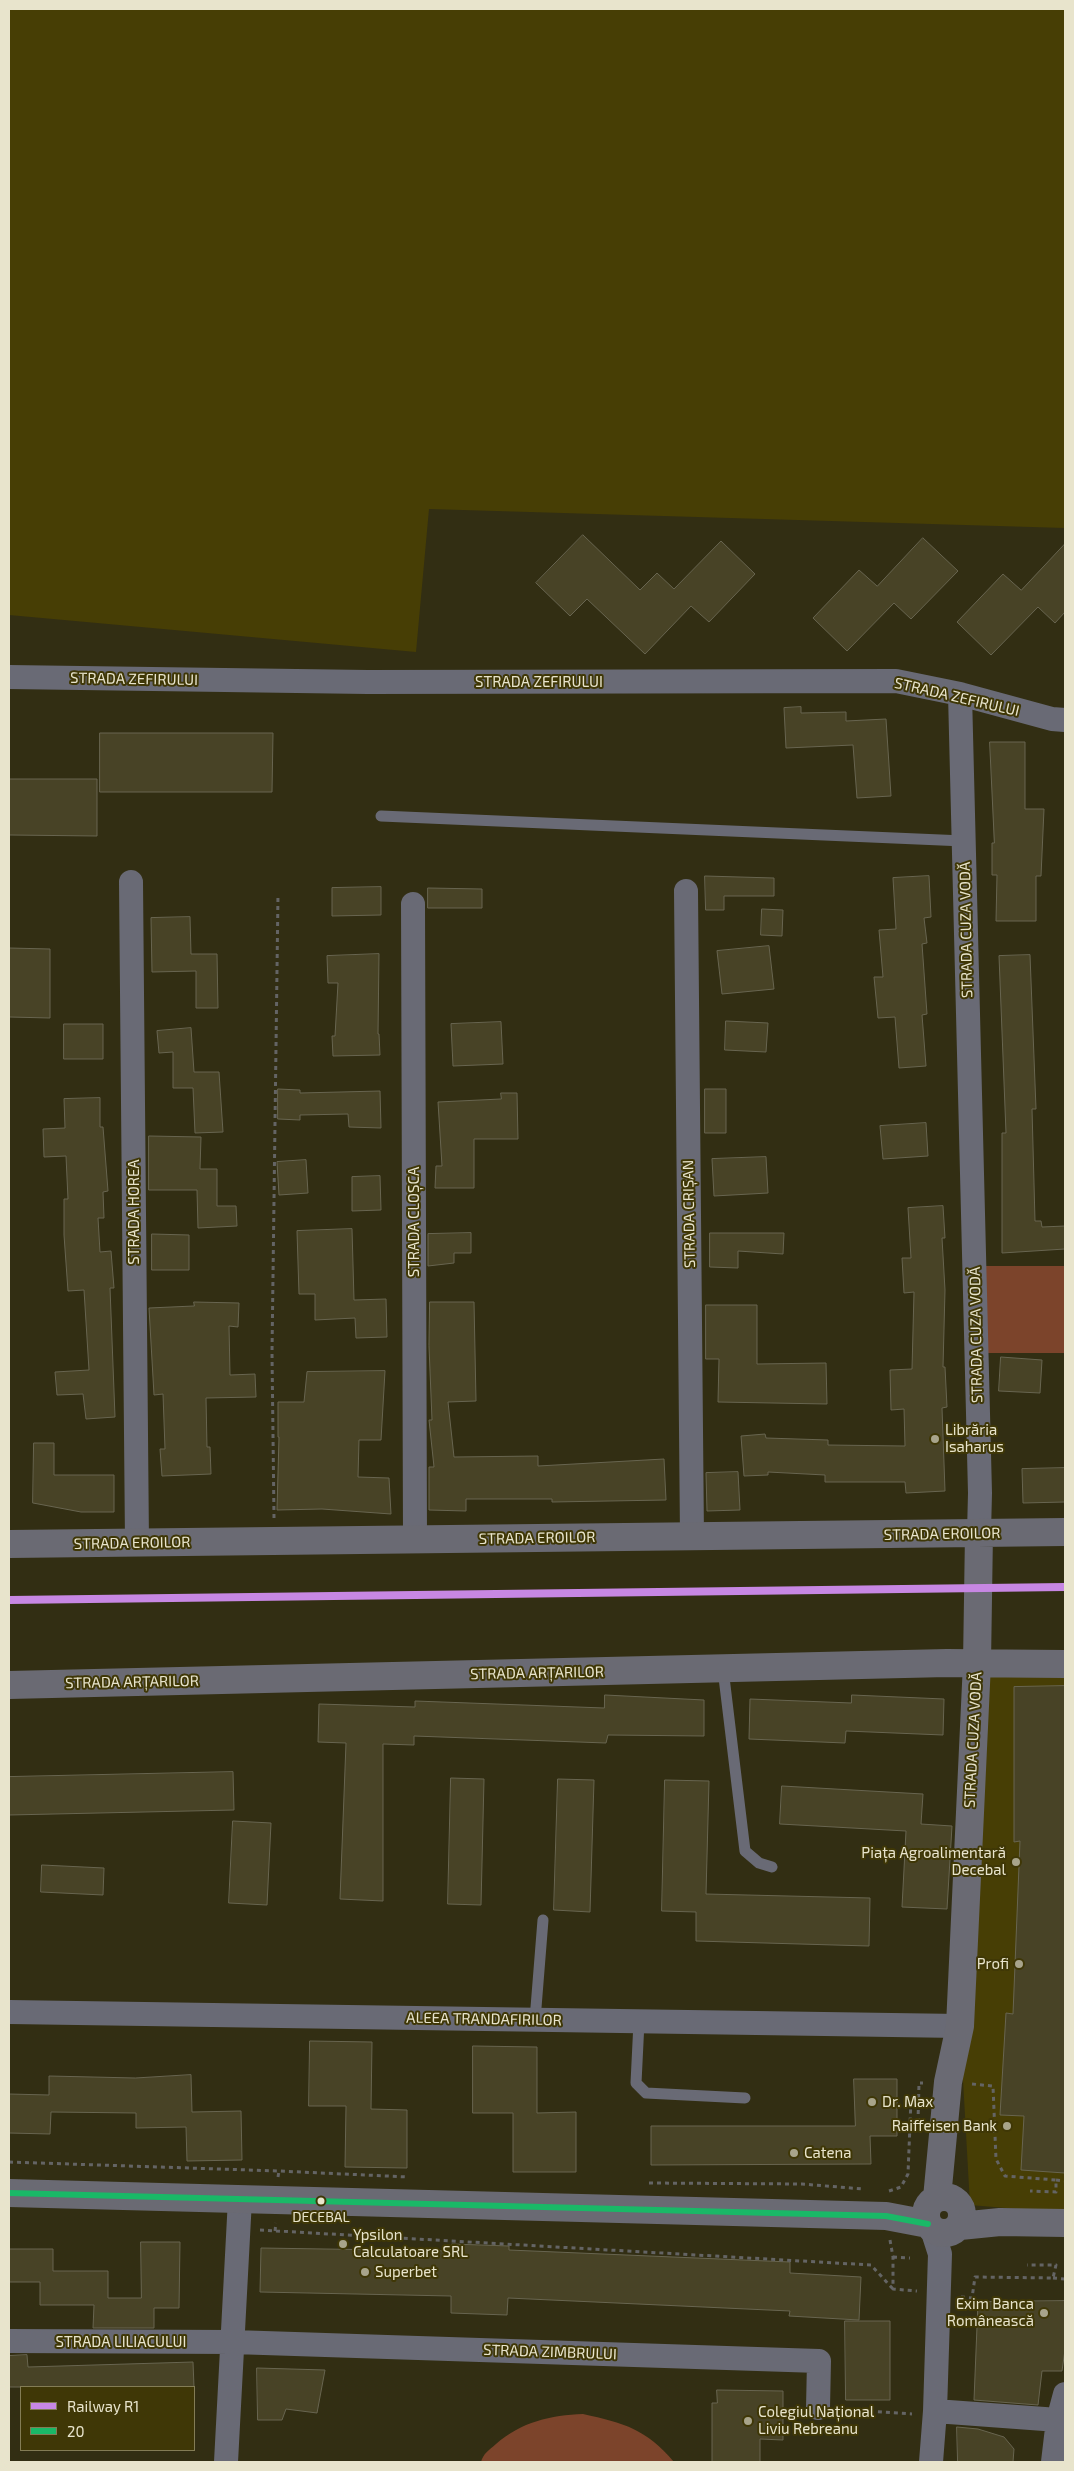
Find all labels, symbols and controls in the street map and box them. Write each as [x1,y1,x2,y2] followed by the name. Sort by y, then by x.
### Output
[70,669,198,689] street label: STRADA ZEFIRULUI
[475,673,603,691] street label: STRADA ZEFIRULUI
[893,674,1021,720] street label: STRADA ZEFIRULUI
[956,862,976,998] street label: STRADA CUZA VODĂ
[125,1159,143,1265] street label: STRADA HOREA
[679,1160,699,1268] street label: STRADA CRIȘAN
[405,1167,423,1277] street label: STRADA CLOȘCA
[966,1267,986,1403] street label: STRADA CUZA VODĂ
[945,1421,1004,1456] place label: Librăria Isaharus
[929,1433,941,1445] marker: Librăria Isaharus
[884,1524,1000,1544] street label: STRADA EROILOR
[479,1528,595,1548] street label: STRADA EROILOR
[74,1533,190,1553] street label: STRADA EROILOR
[470,1663,604,1683] street label: STRADA ARȚARILOR
[960,1671,986,1809] street label: STRADA CUZA VODĂ
[65,1672,199,1692] street label: STRADA ARȚARILOR
[861,1844,1006,1879] place label: Piața Agroalimentară Decebal
[1010,1856,1022,1868] marker: Piața Agroalimentară Decebal
[977,1955,1009,1973] place label: Profi
[1013,1958,1025,1970] marker: Profi
[406,2009,562,2029] street label: ALEEA TRANDAFIRILOR
[882,2093,933,2111] place label: Dr. Max
[866,2096,878,2108] marker: Dr. Max
[892,2117,997,2135] place label: Raiffeisen Bank
[1001,2120,1013,2132] marker: Raiffeisen Bank
[804,2144,852,2162] place label: Catena
[788,2147,800,2159] marker: Catena
[316,2196,326,2206] marker: DECEBAL
[292,2209,350,2225] place label: DECEBAL
[353,2226,468,2261] place label: Ypsilon Calculatoare SRL
[337,2238,349,2250] marker: Ypsilon Calculatoare SRL
[375,2263,437,2281] place label: Superbet
[359,2266,371,2278] marker: Superbet
[947,2295,1034,2330] place label: Exim Banca Românească
[1038,2307,1050,2319] marker: Exim Banca Românească
[56,2333,186,2351] street label: STRADA LILIACULUI
[483,2341,617,2363] street label: STRADA ZIMBRULUI
[20,2386,195,2451] legend
[67,2397,139,2415] text: Railway R1
[758,2403,874,2438] place label: Colegiul Național Liviu Rebreanu
[742,2415,754,2427] marker: Colegiul Național Liviu Rebreanu
[67,2422,84,2440] text: 20

